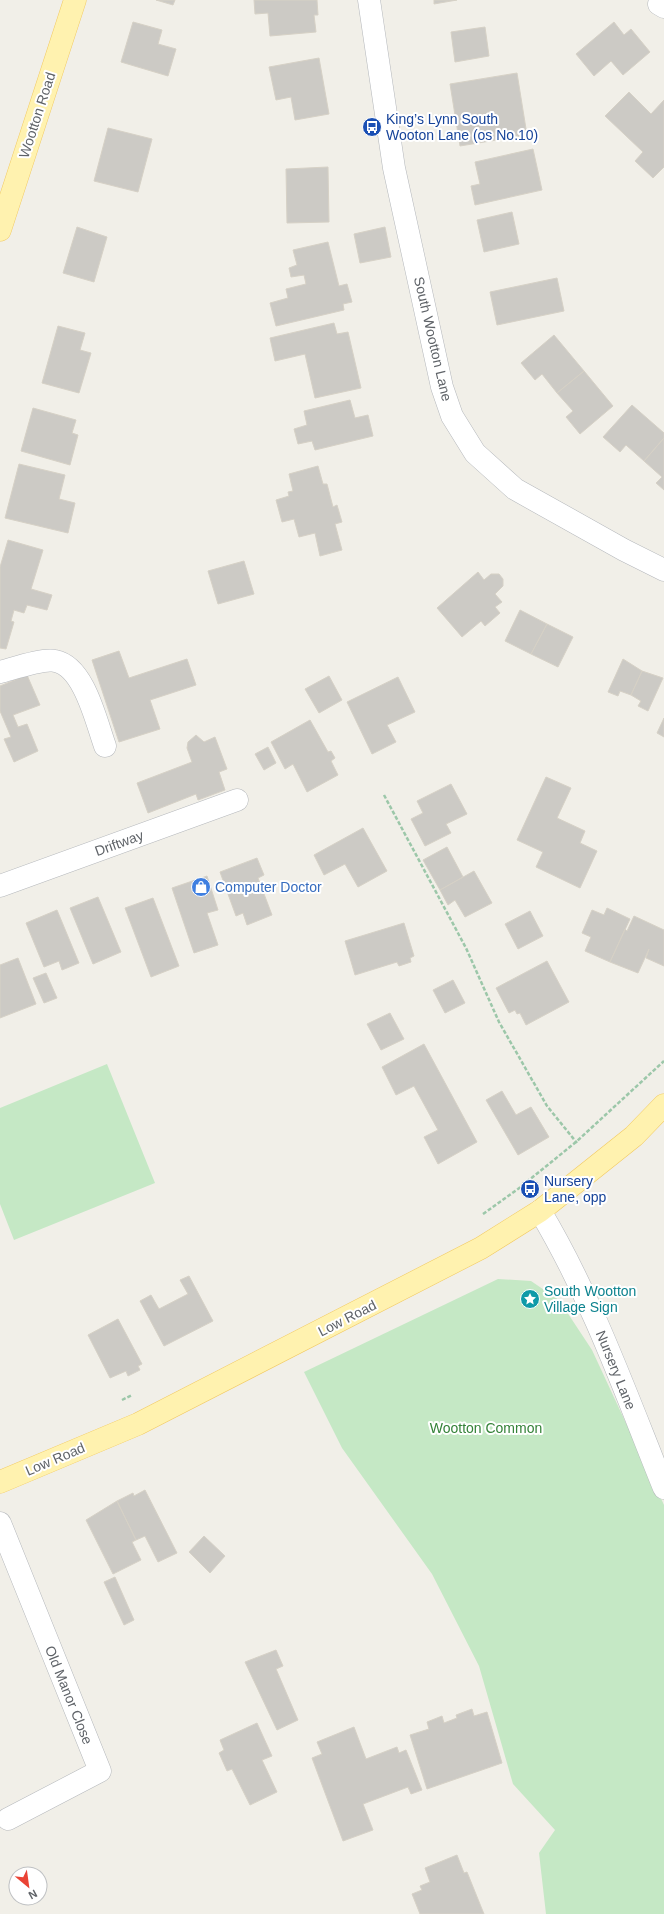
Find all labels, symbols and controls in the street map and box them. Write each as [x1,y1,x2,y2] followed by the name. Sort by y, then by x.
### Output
[16,70,58,160] street label: Wootton Road
[386,111,538,143] place label: King’s Lynn South Wooton Lane (os No.10)
[361,116,383,138] bus stop icon: King’s Lynn South Wooton Lane (os No.10)
[411,275,455,403] street label: South Wootton Lane
[93,827,145,859] street label: Driftway
[190,876,212,898] shop icon: Computer Doctor
[215,879,322,895] place label: Computer Doctor
[544,1173,606,1205] place label: Nursery Lane, opp
[519,1178,541,1200] bus stop icon: Nursery Lane, opp
[544,1283,636,1315] place label: South Wootton Village Sign
[519,1288,541,1310] place icon: South Wootton Village Sign
[315,1297,379,1339] street label: Low Road
[593,1328,639,1412] street label: Nursery Lane
[430,1420,542,1436] park label: Wootton Common
[23,1439,87,1479] street label: Low Road
[42,1643,96,1747] street label: Old Manor Close
[8,1866,48,1906] north arrow
[26,1888,39,1902] text: N

